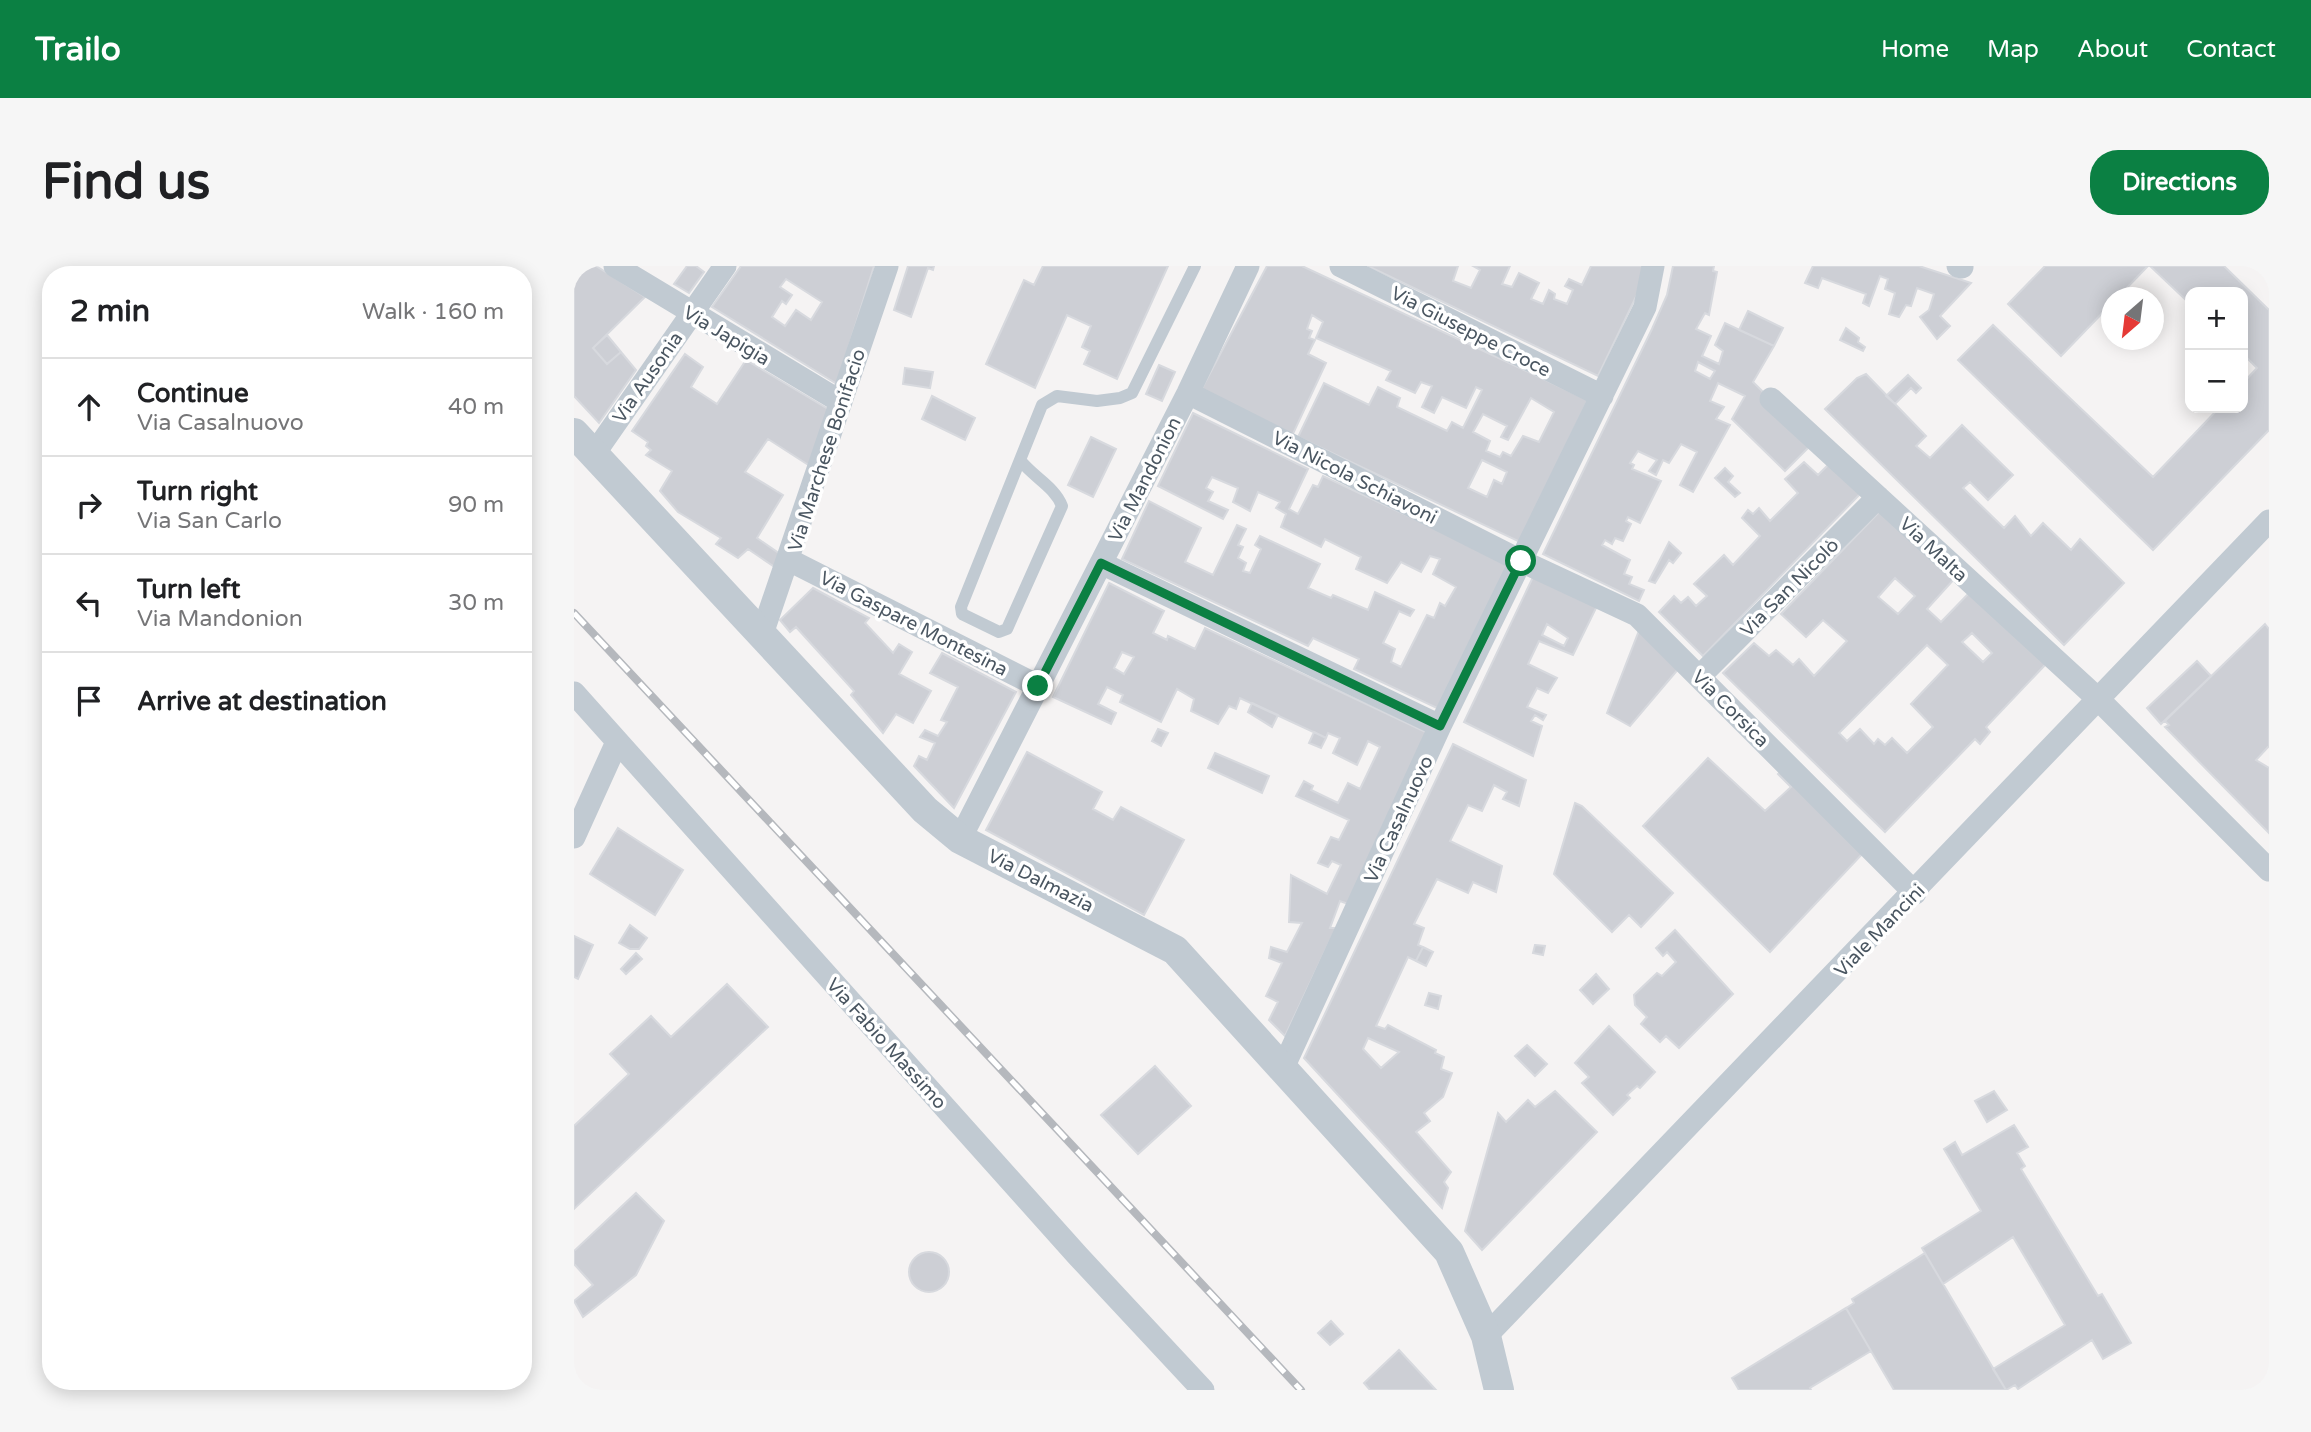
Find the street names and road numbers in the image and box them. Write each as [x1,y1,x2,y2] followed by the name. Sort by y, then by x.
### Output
[1387,282,1554,382] street label: Via Giuseppe Croce
[679,301,774,370] street label: Via Japigia
[608,328,687,427] street label: Via Ausonia
[784,346,870,554] street label: Via Marchese Bonifacio
[1104,413,1186,545] street label: Via Mandonion
[1269,427,1440,529] street label: Via Nicola Schiavoni
[1895,513,1972,587] street label: Via Malta
[1736,534,1843,641] street label: Via San Nicolò
[816,567,1011,681] street label: Via Gaspare Montesina
[1687,666,1773,752] street label: Via Corsica
[1360,752,1438,886] street label: Via Casalnuovo
[984,845,1097,917] street label: Via Dalmazia
[1830,880,1930,982] street label: Viale Mancini
[822,974,951,1114] street label: Via Fabio Massimo

